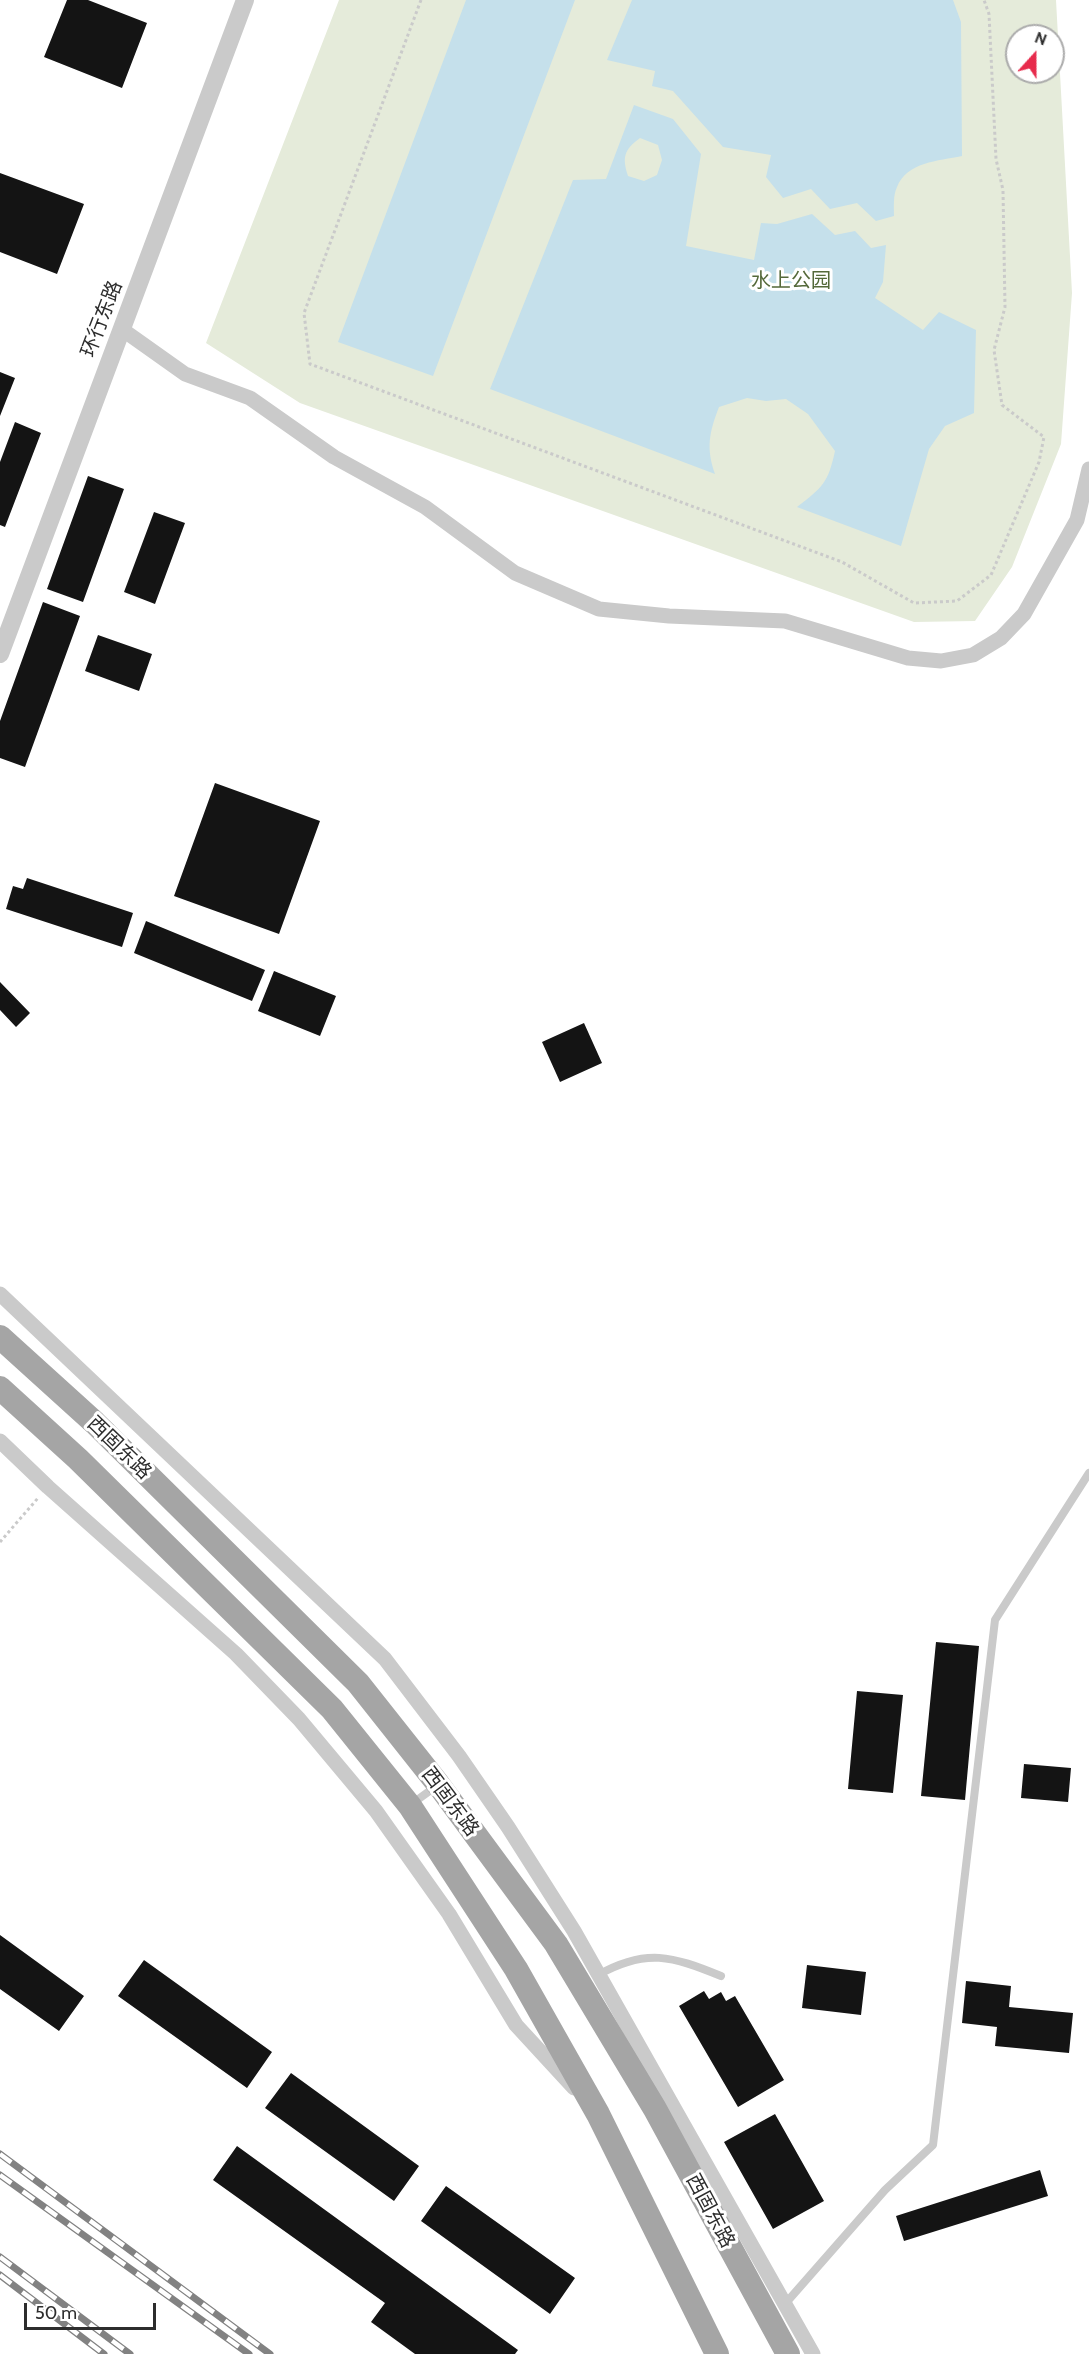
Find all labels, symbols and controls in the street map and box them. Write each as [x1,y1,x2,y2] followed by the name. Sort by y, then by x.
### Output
[1005,24,1065,84] north arrow
[1032,28,1050,49] text: N
[751,269,831,293] park label: 水上公园
[76,277,128,361] street label: 环行东路
[82,1412,156,1484] street label: 西固东路
[416,1763,484,1841] street label: 西固东路
[681,2170,739,2252] street label: 西固东路
[27,2291,159,2329] scale bar
[35,2302,77,2324] text: 50 m

